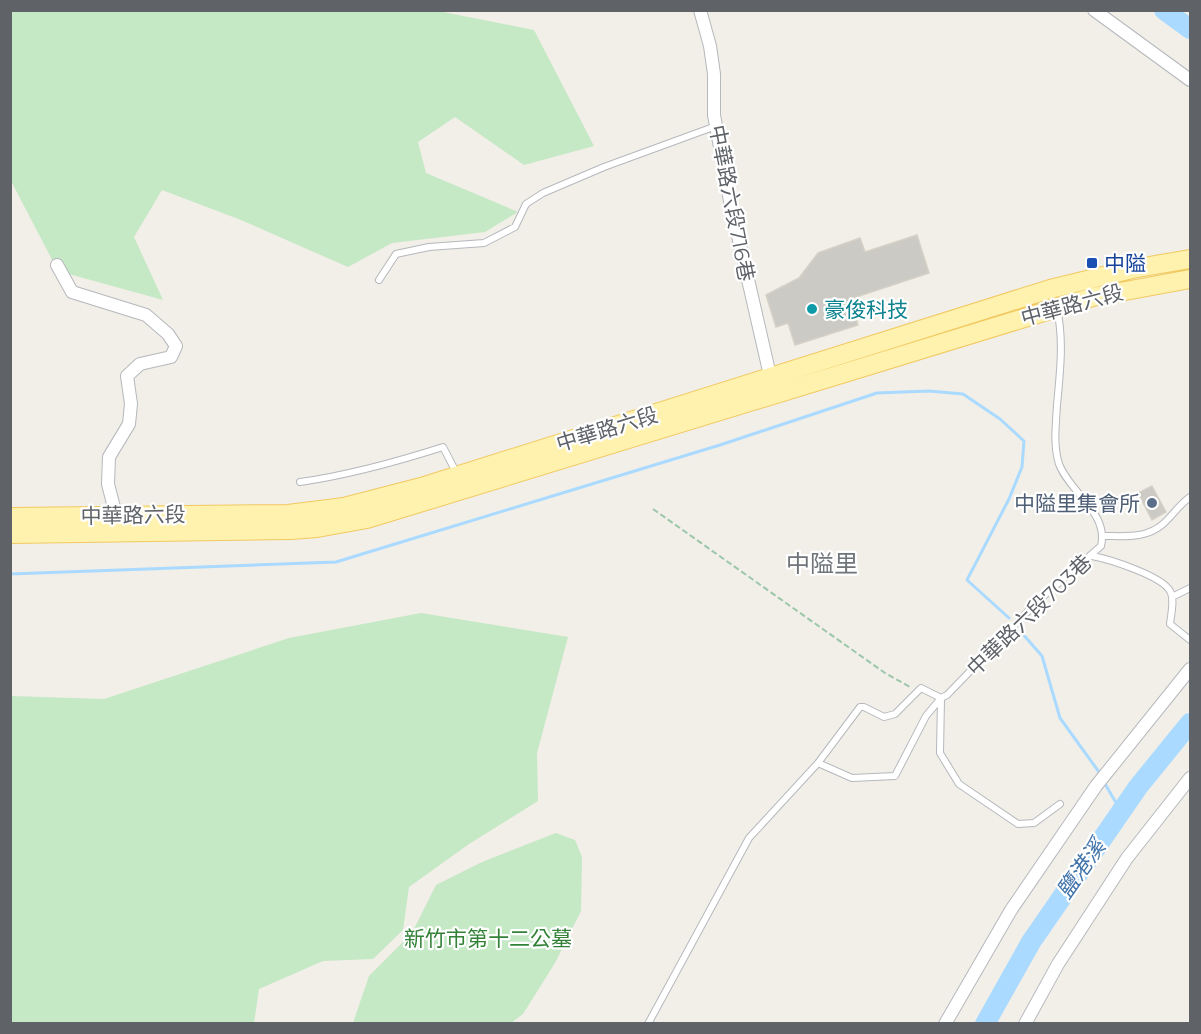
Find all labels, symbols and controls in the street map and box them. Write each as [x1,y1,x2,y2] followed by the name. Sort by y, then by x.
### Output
[705,123,759,283] street label: 中華路六段716巷
[1104,251,1146,276] place label: 中隘
[1085,256,1099,270] marker: 中隘
[1018,279,1126,331] street label: 中華路六段
[824,297,908,322] place label: 豪俊科技
[805,302,819,316] marker: 豪俊科技
[553,402,661,456] street label: 中華路六段
[1014,491,1140,516] place label: 中隘里集會所
[1145,496,1159,510] marker: 中隘里集會所
[80,502,186,528] street label: 中華路六段
[786,549,858,578] district label: 中隘里
[962,549,1096,681] street label: 中華路六段703巷
[1051,832,1113,904] water label: 鹽港溪
[404,926,572,951] park label: 新竹市第十二公墓

